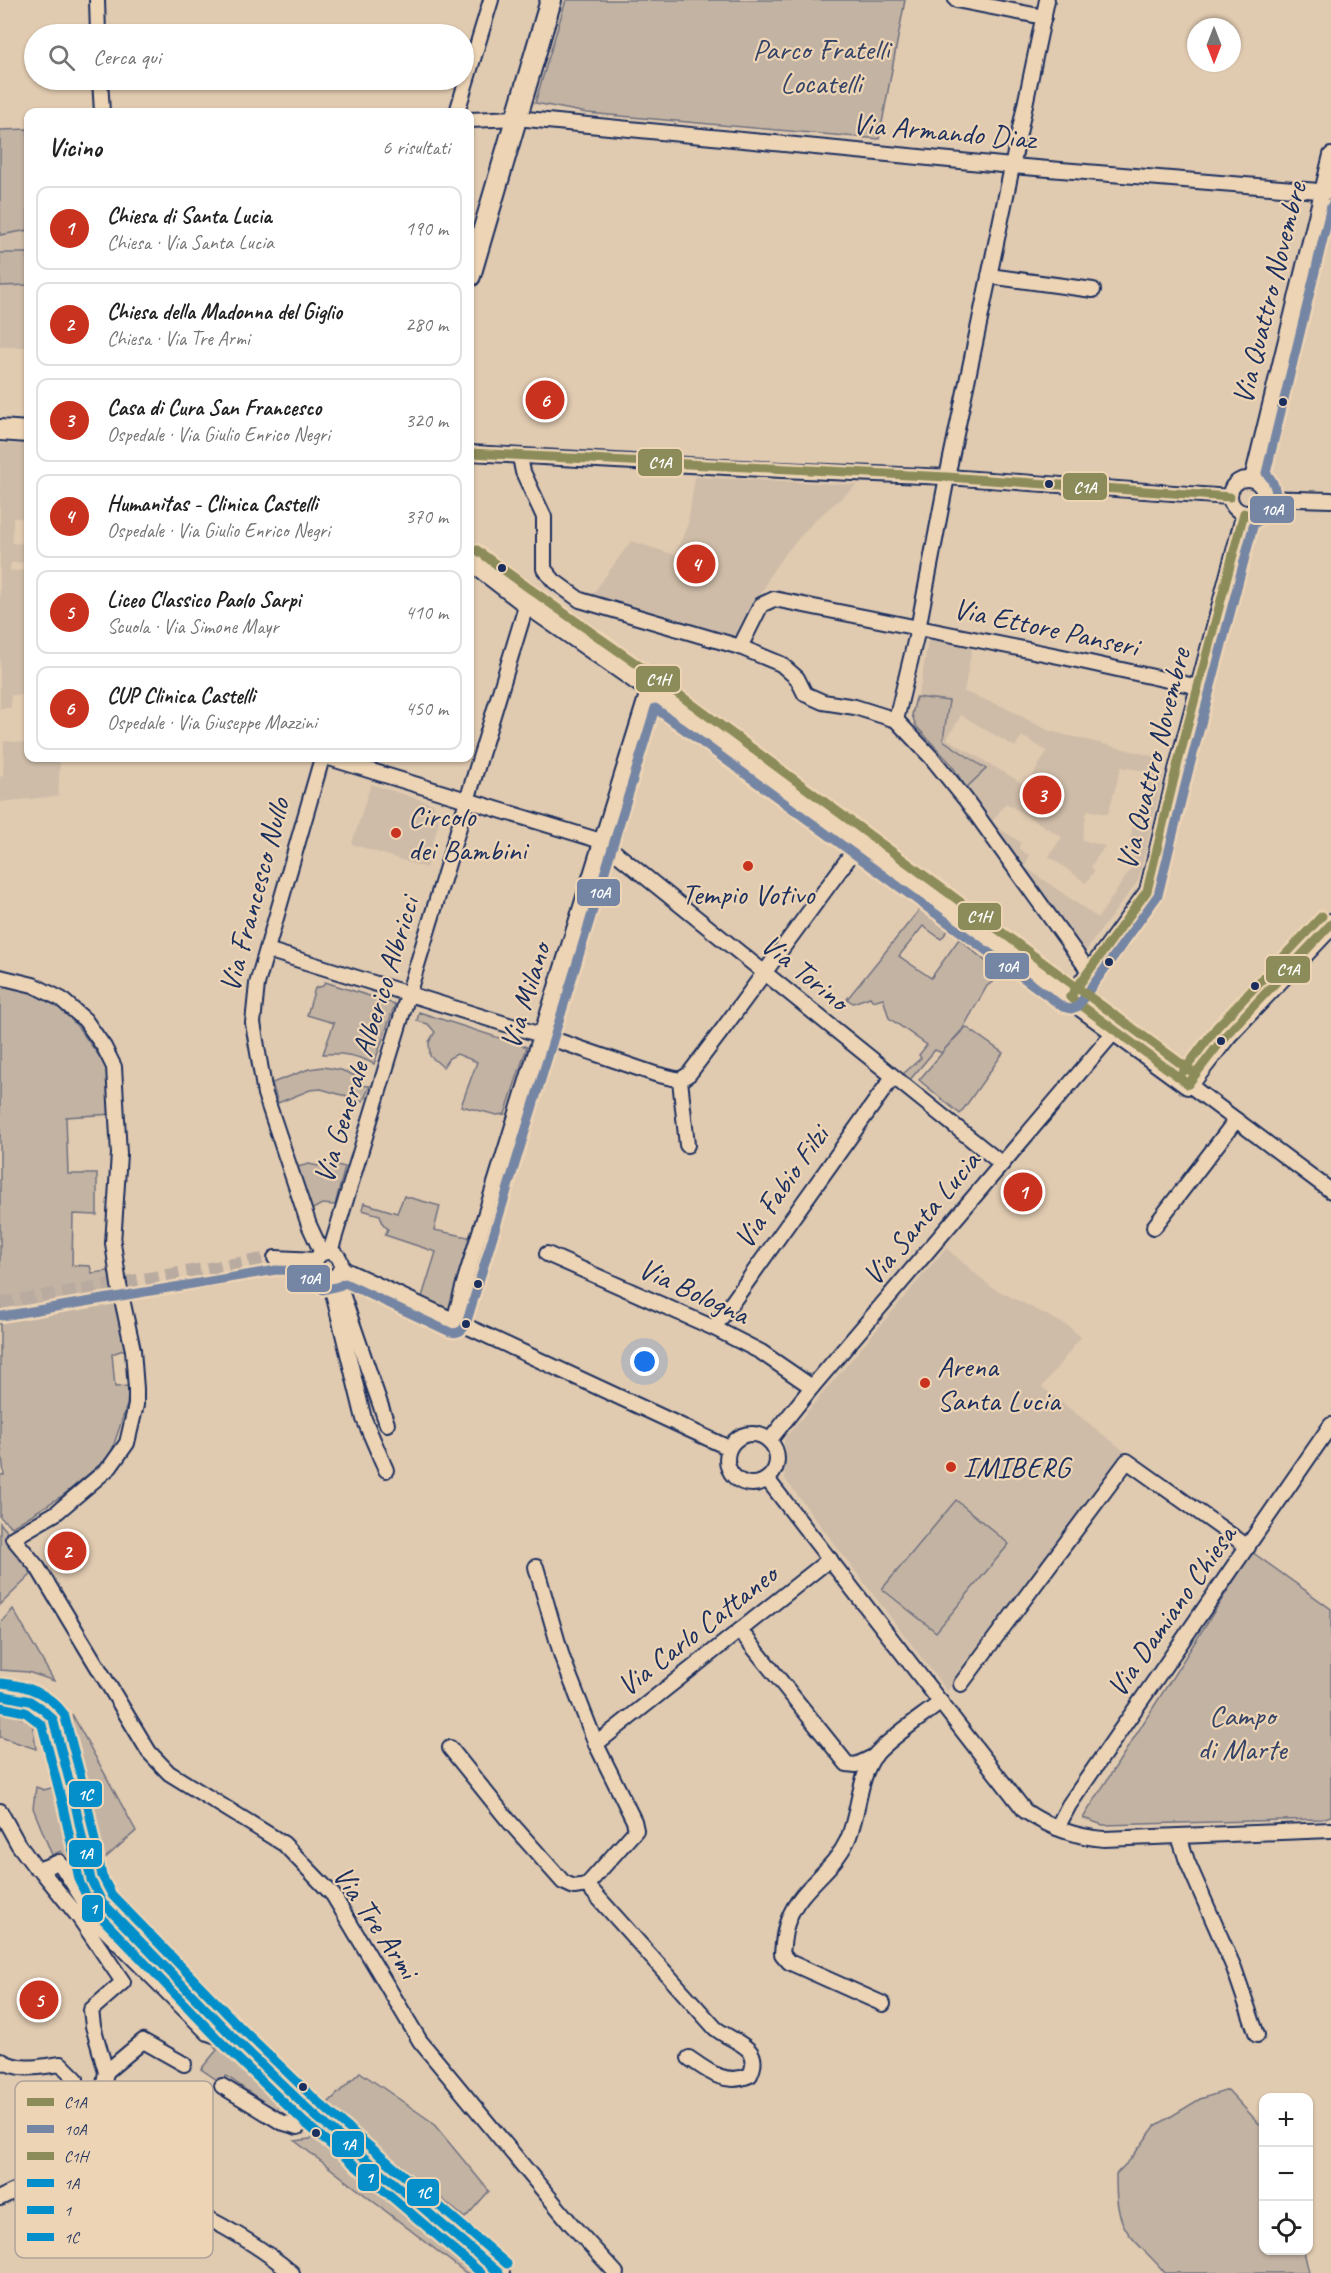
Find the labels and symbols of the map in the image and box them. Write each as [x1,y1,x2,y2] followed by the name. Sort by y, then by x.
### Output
[1187,18,1241,72] north arrow
[752,30,893,102] park label: Parco Fratelli Locatelli
[851,104,1040,158] street label: Via Armando Diaz
[1223,176,1315,408] street label: Via Quattro Novembre
[526,378,564,422] pin: 6
[1277,396,1289,408] unlabelled marker
[637,448,683,477] line badge: C1A
[648,453,673,473] text: C1A
[1062,472,1108,501] line badge: C1A
[1043,478,1055,490] unlabelled marker
[1073,478,1098,498] text: C1A
[1249,495,1295,524] line badge: 10A
[1261,500,1285,520] text: 10A
[676,542,716,586] pin: 4
[496,562,508,574] unlabelled marker
[950,589,1145,666] street label: Via Ettore Panseri
[1107,642,1199,874] street label: Via Quattro Novembre
[635,665,681,693] line badge: C1H
[646,670,673,690] text: C1H
[1022,772,1062,818] pin: 3
[210,793,298,996] street label: Via Francesco Nullo
[408,797,530,869] place label: Circolo dei Bambini
[389,826,403,840] marker: Circolo dei Bambini
[741,859,755,873] marker: Tempio Votivo
[682,875,816,913] place label: Tempio Votivo
[576,878,621,907] line badge: 10A
[588,883,612,903] text: 10A
[304,889,429,1188] street label: Via Generale Alberico Albricci
[957,902,1002,931] line badge: C1H
[967,907,994,927] text: C1H
[753,925,859,1021] street label: Via Torino
[491,935,560,1054] street label: Via Milano
[984,952,1030,980] line badge: 10A
[1265,955,1311,984] line badge: C1A
[1103,956,1115,968] unlabelled marker
[996,957,1020,977] text: 10A
[1276,960,1301,980] text: C1A
[1249,980,1261,992] unlabelled marker
[1215,1035,1227,1047] unlabelled marker
[725,1115,839,1256] street label: Via Fabio Filzi
[854,1141,989,1293] street label: Via Santa Lucia
[1004,1170,1042,1214] pin: 1
[633,1249,757,1334] street label: Via Bologna
[286,1264,331,1293] line badge: 10A
[298,1269,322,1289] text: 10A
[472,1278,484,1290] unlabelled marker
[460,1318,472,1330] unlabelled marker
[630,1347,659,1376] your location
[937,1347,1062,1419] place label: Arena Santa Lucia
[918,1376,932,1390] marker: Arena Santa Lucia
[963,1448,1073,1486] place label: IMIBERG
[944,1460,958,1474] marker: IMIBERG
[1098,1516,1246,1704] street label: Via Damiano Chiesa
[48,1528,86,1574] pin: 2
[609,1554,787,1704] street label: Via Carlo Cattaneo
[1198,1696,1289,1768] park label: Campo di Marte
[68,1780,103,1808] line badge: 1C
[78,1785,95,1805] text: 1C
[68,1839,103,1868] line badge: 1A
[77,1844,95,1864] text: 1A
[324,1858,429,1988] street label: Via Tre Armi
[81,1894,104,1923] line badge: 1
[89,1899,98,1919] text: 1
[20,1978,58,2022] pin: 5
[15,2081,213,2258] legend
[297,2081,309,2093] unlabelled marker
[64,2093,88,2113] text: C1A
[64,2120,87,2140] text: 10A
[310,2127,322,2139] unlabelled marker
[331,2130,365,2158] line badge: 1A
[340,2135,358,2155] text: 1A
[64,2147,91,2167] text: C1H
[357,2163,380,2192] line badge: 1
[365,2168,374,2188] text: 1
[64,2174,80,2194] text: 1A
[406,2178,440,2207] line badge: 1C
[416,2183,433,2203] text: 1C
[64,2201,72,2221] text: 1
[64,2228,80,2248] text: 1C

